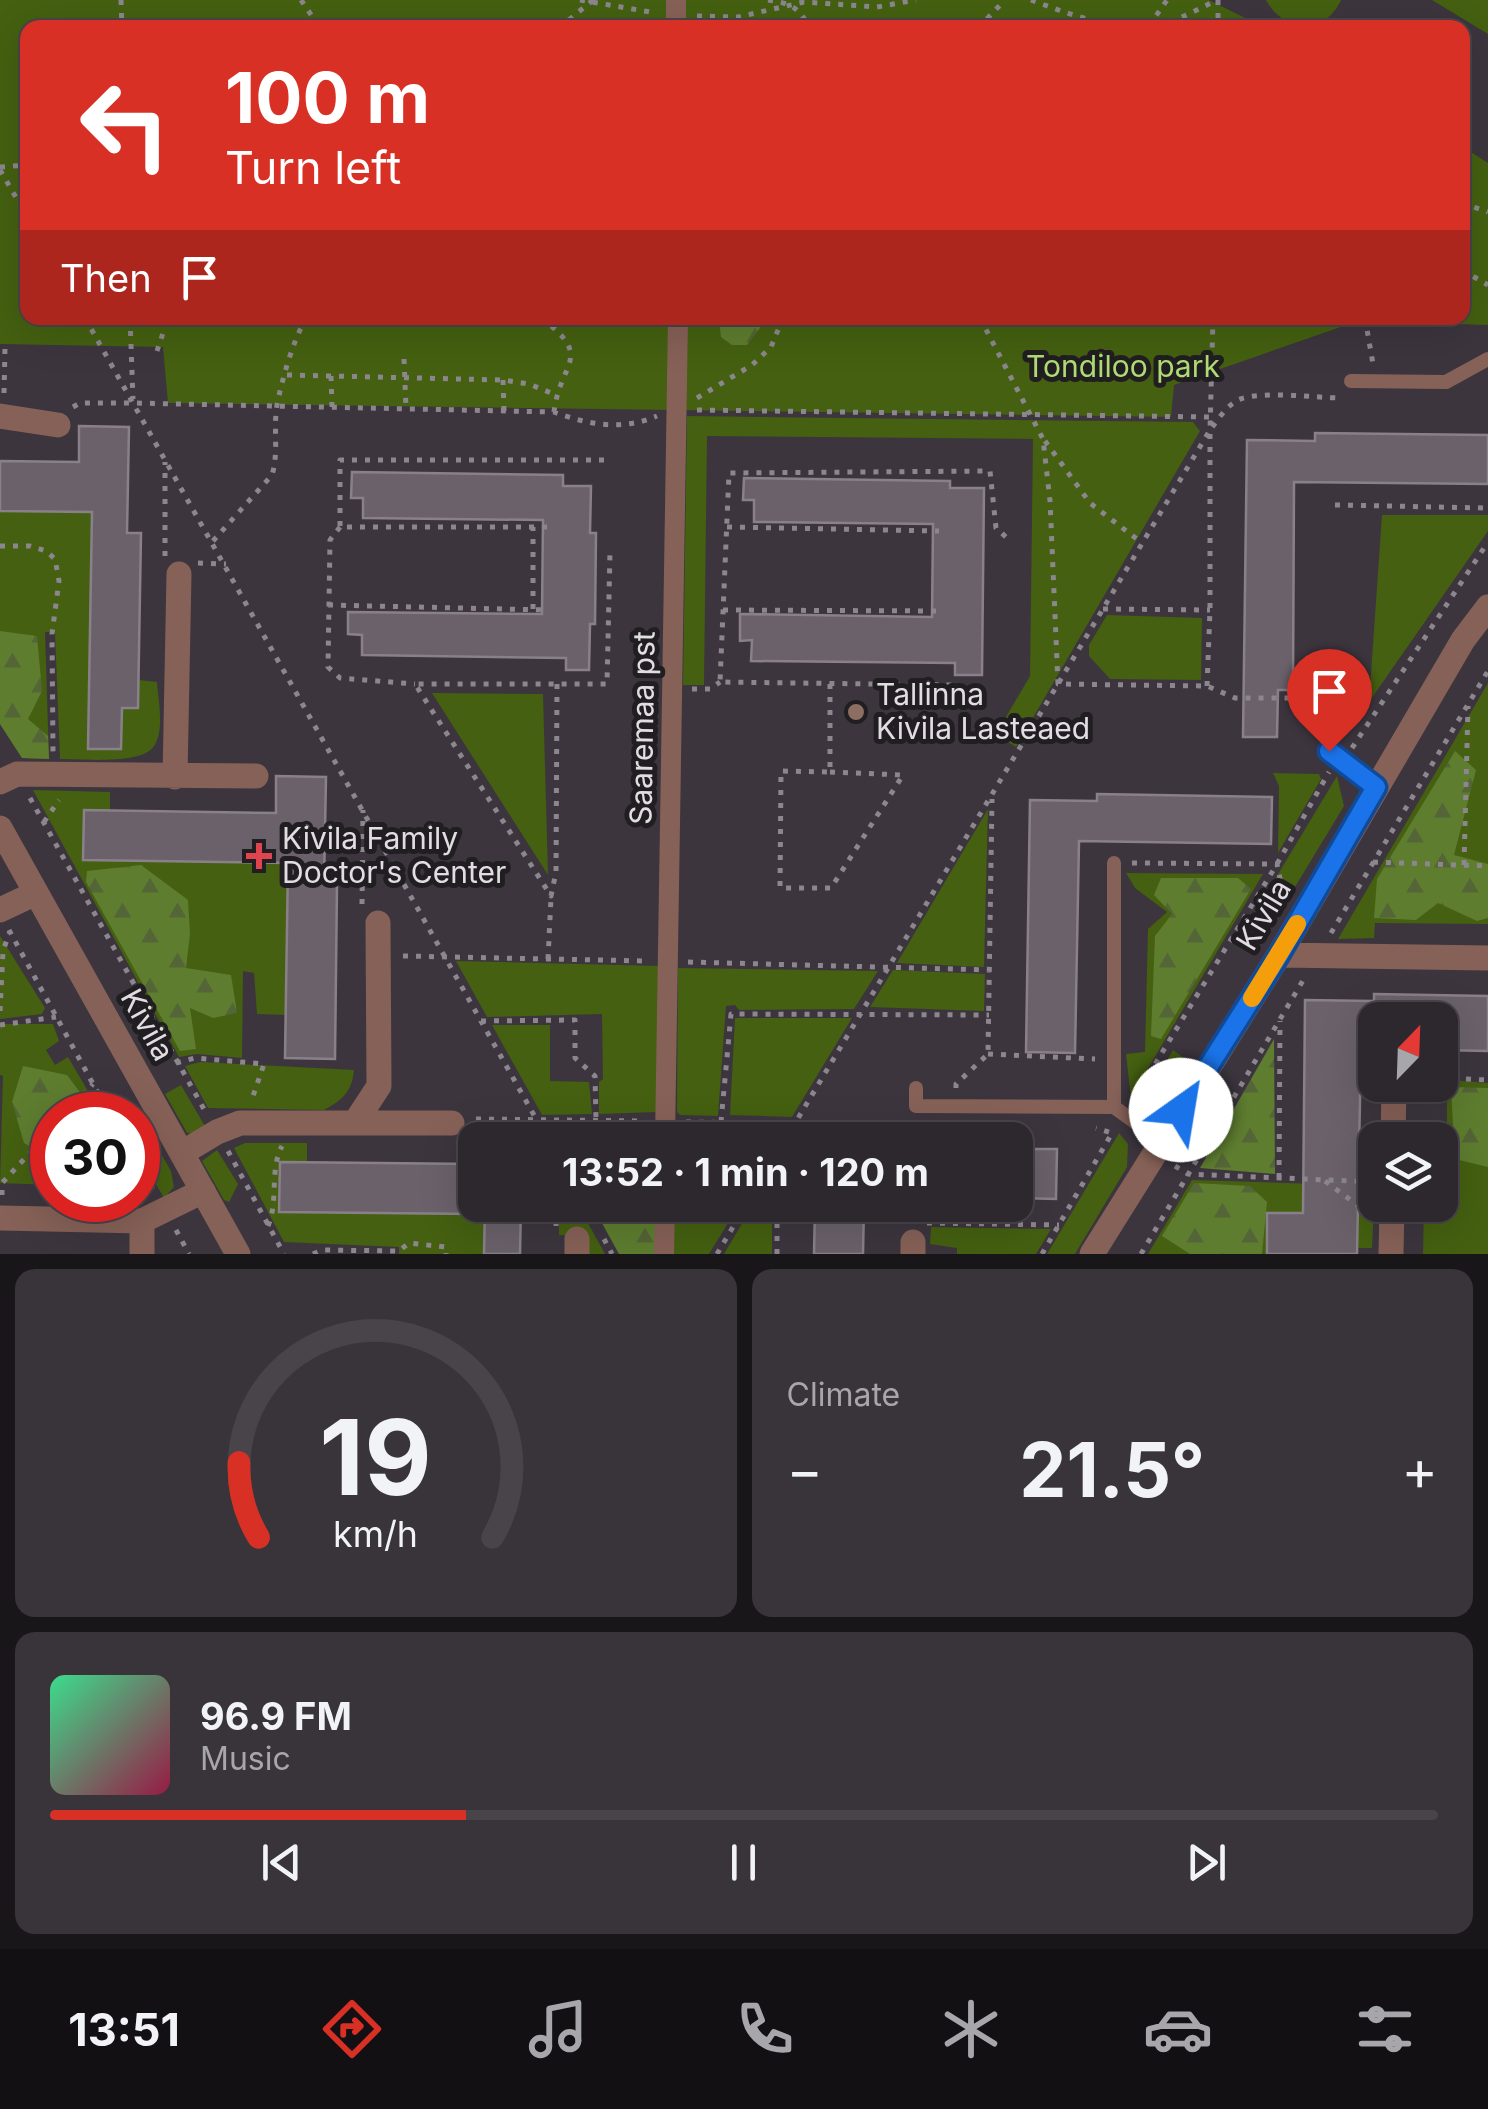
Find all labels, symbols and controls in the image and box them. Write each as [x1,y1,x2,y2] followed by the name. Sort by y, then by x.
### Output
[225,55,430,140] text: 100 m
[60,60,190,190] icon: left
[225,140,401,195] text: Turn left
[172,250,227,305] icon: arrive
[60,255,152,301] text: Then
[1026,348,1220,384] park label: Tondiloo park
[622,631,662,825] street label: Saaremaa pst
[1287,649,1372,752] pin
[1302,664,1357,719] icon: arrive
[876,676,1090,746] place label: Tallinna Kivila Lasteaed
[845,701,867,723] marker: Tallinna Kivila Lasteaed
[282,820,506,890] place label: Kivila Family Doctor's Center
[246,843,272,869] marker: Kivila Family Doctor's Center
[1228,873,1298,956] street label: Kivila
[114,982,182,1067] street label: Kivila
[1358,1002,1458,1102] north arrow
[1358,1002,1458,1222] map controls
[1129,1058,1233,1162] position arrow
[30,1092,160,1222] speed limit sign: 30
[1358,1122,1458,1222] button: layers
[562,1149,929,1195] text: 13:52 · 1 min · 120 m
[787,1375,900,1414] text: Climate
[320,1394,432,1520] text: 19
[1019,1424,1205,1515] text: 21.5°
[787,1437,823,1503] text: −
[1402,1437,1438,1503] text: +
[333,1512,418,1556] text: km/h
[200,1693,352,1739] text: 96.9 FM
[200,1739,291,1778] text: Music
[254,1835,309,1890] icon: previous
[716,1835,771,1890] icon: pause
[1179,1835,1234,1890] icon: next
[317,1994,387,2064] icon: directions
[523,1994,593,2064] icon: music
[730,1994,800,2064] icon: phone
[936,1994,1006,2064] icon: climate
[1143,1994,1213,2064] icon: car
[1350,1994,1420,2064] icon: filters
[68,2002,180,2057] text: 13:51

